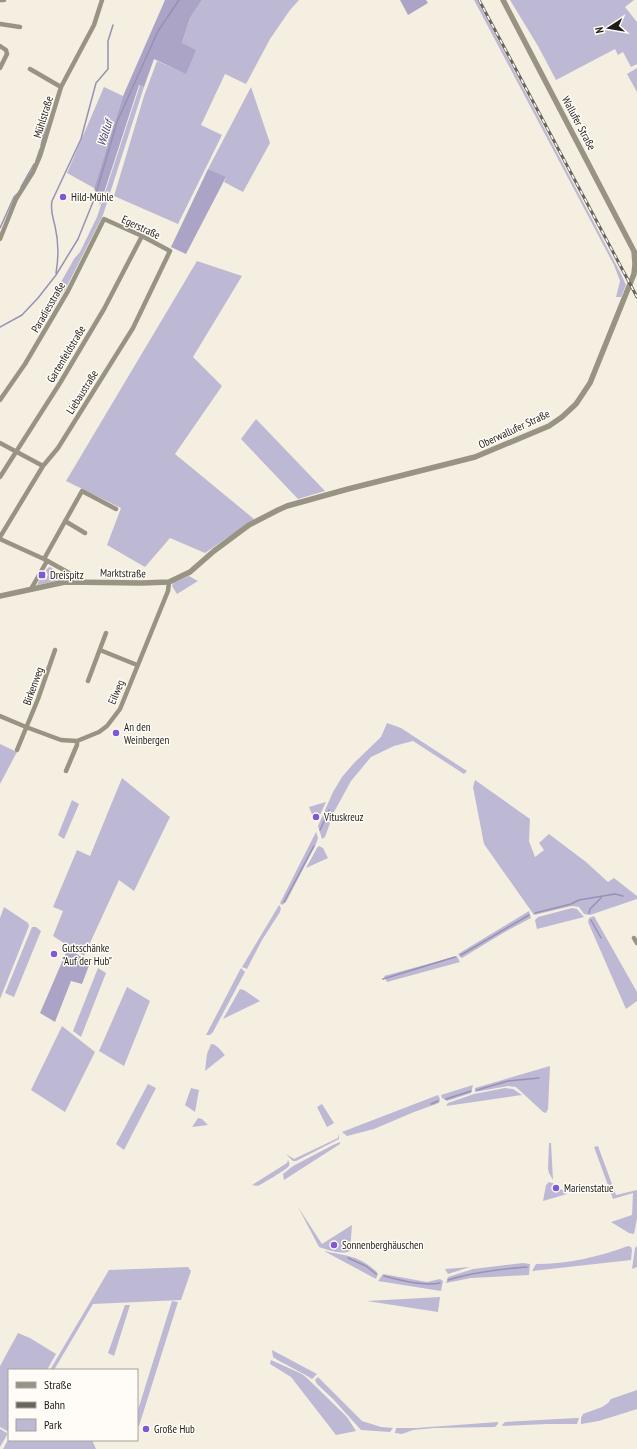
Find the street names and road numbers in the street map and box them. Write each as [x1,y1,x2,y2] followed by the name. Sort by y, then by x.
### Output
[30,94,56,140] street label: Mühlstraße
[559,94,599,153] street label: Wallufer Straße
[119,212,163,242] street label: Egerstraße
[28,279,68,335] street label: Paradiesstraße
[43,323,89,385] street label: Gartenfeldstraße
[63,367,101,417] street label: Liebaustraße
[476,406,552,452] street label: Oberwallufer Straße
[100,566,146,580] street label: Marktstraße
[20,665,46,707] street label: Birkenweg
[105,677,127,706] street label: Eilweg

